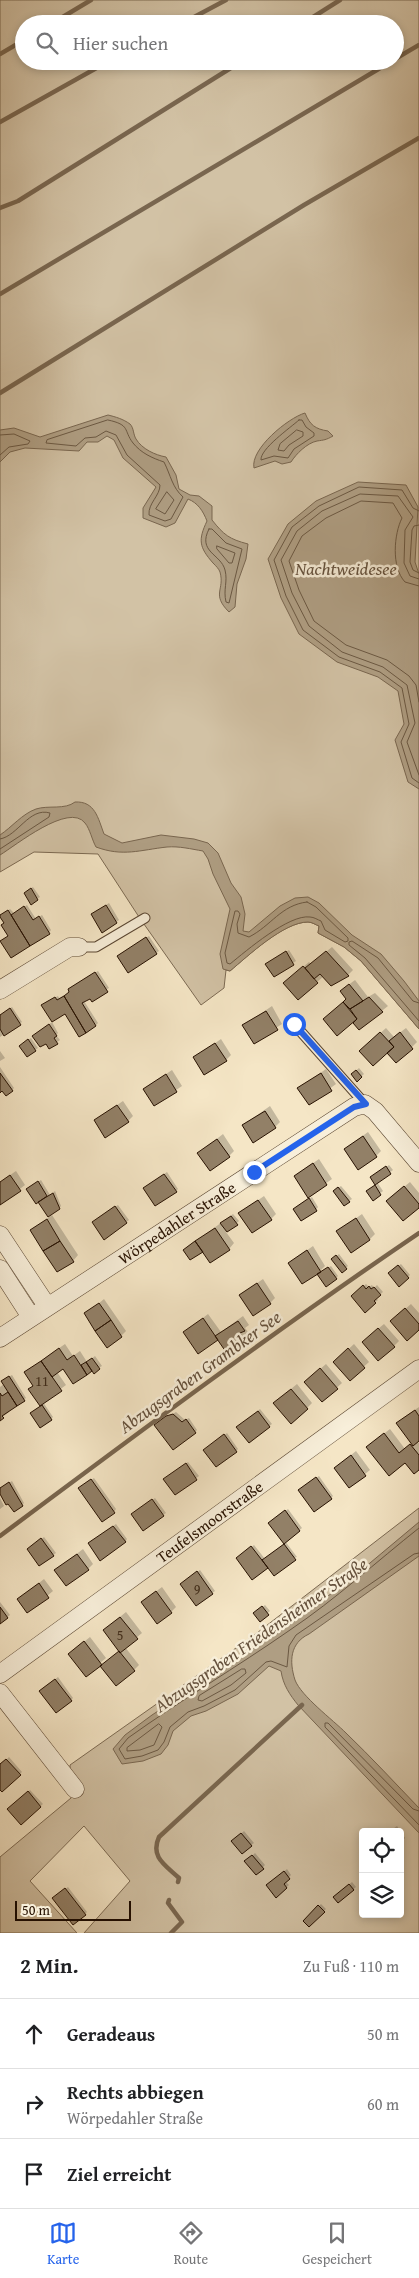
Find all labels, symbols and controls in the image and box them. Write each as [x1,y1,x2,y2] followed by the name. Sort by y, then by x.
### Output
[15,15,404,70] search box
[33,29,61,57] icon: search
[73,29,168,57] text: Hier suchen
[294,555,397,582] water label: Nachtweidesee
[283,1013,306,1036] route start
[243,1161,266,1184] route end
[113,1175,240,1270] street label: Wörpedahler Straße
[112,1303,286,1440] water label: Abzugsgraben Grambker See
[35,1371,49,1391] house number: 11
[151,1475,268,1569] street label: Teufelsmoorstraße
[148,1550,373,1719] water label: Abzugsgraben Friedensheimer Straße
[194,1579,201,1599] house number: 9
[117,1625,123,1645] house number: 5
[359,1828,404,1918] map controls
[359,1828,404,1873] button: locate
[359,1873,404,1918] button: layers
[15,1898,131,1921] scale bar
[22,1900,50,1920] text: 50 m
[20,1950,78,1981] text: 2 Min.
[303,1954,399,1978] text: Zu Fuß · 110 m
[20,2020,48,2048] icon: ahead
[67,2020,155,2048] text: Geradeaus
[367,2022,399,2046] text: 50 m
[67,2078,204,2106] text: Rechts abbiegen
[20,2090,48,2118] icon: right
[367,2092,399,2116] text: 60 m
[67,2106,203,2130] text: Wörpedahler Straße
[20,2160,48,2188] icon: arrive
[67,2160,171,2188] text: Ziel erreicht
[47,2219,79,2269] tab: Karte
[174,2219,208,2269] tab: Route
[302,2219,372,2269] tab: Gespeichert

